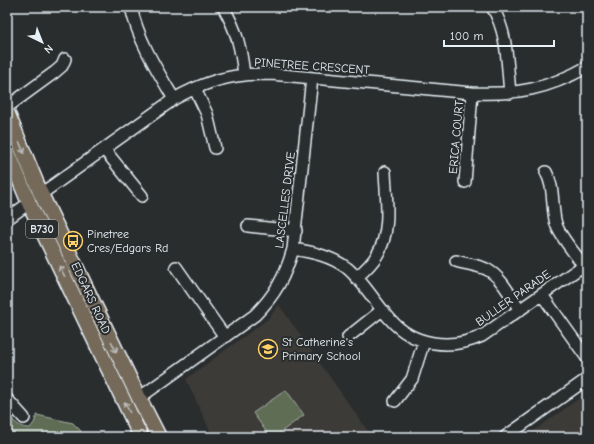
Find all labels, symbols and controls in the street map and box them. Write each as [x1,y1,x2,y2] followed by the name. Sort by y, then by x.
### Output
[22,22,62,62] north arrow
[444,22,554,48] scale bar
[450,29,483,43] text: 100 m
[41,42,56,56] text: N
[254,55,371,77] street label: PINETREE CRESCENT
[446,99,466,174] street label: ERICA COURT
[19,142,26,154] one-way arrow
[272,151,298,249] street label: LASCELLES DRIVE
[26,220,58,238] road number: B730
[87,227,168,255] place label: Pinetree Cres/Edgars Rd
[62,230,84,252] bus stop icon: Pinetree Cres/Edgars Rd
[68,260,114,336] street label: EDGARS ROAD
[58,265,65,277] one-way arrow
[473,267,553,329] street label: BULLER PARADE
[282,335,361,363] place label: St Catherine's Primary School
[257,338,279,360] school or university icon: St Catherine's Primary School
[111,341,118,353] one-way arrow
[123,401,130,413] one-way arrow

